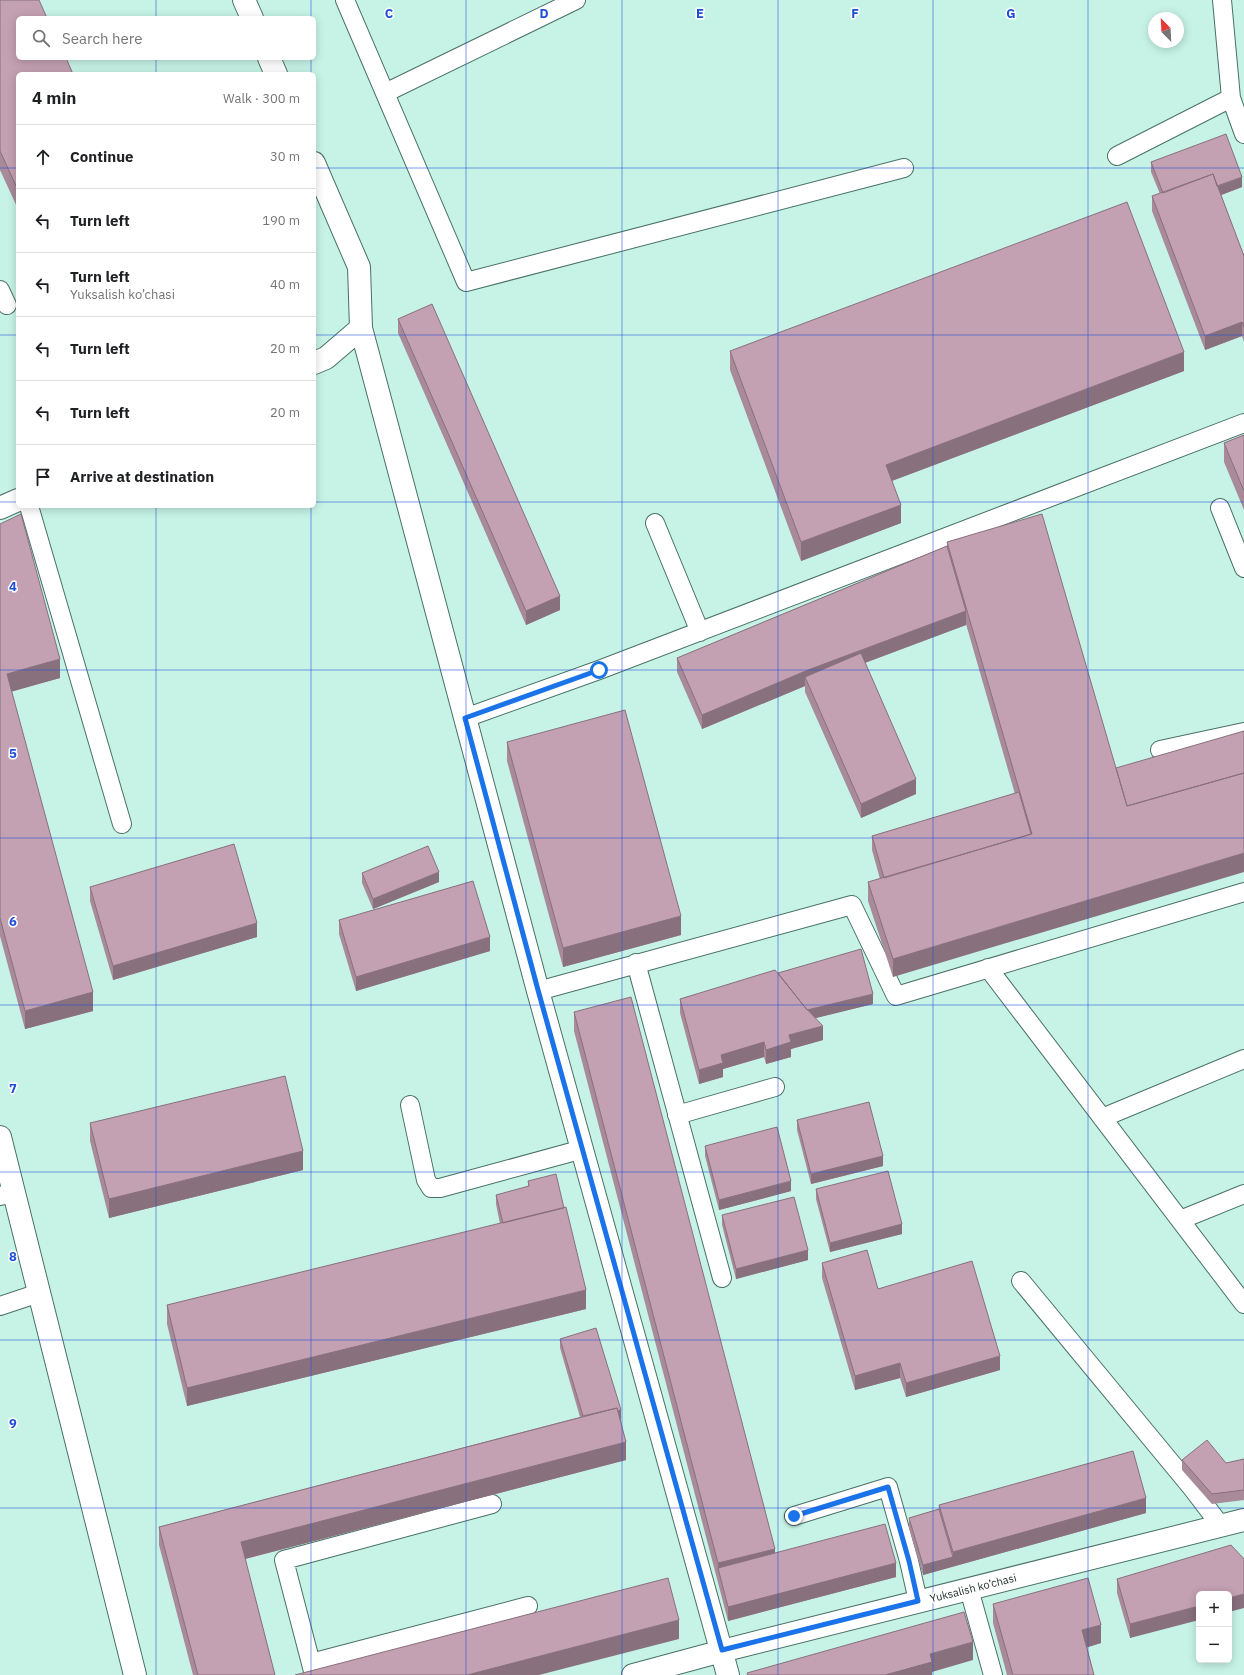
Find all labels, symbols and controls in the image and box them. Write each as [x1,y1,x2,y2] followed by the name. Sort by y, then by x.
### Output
[385,5,394,22] text: C
[539,5,549,22] text: D
[696,5,704,22] text: E
[851,5,859,22] text: F
[1006,5,1016,22] text: G
[1148,12,1184,48] north arrow
[16,16,316,60] search box
[30,27,52,49] icon: search
[62,29,142,48] text: Search here
[32,87,76,109] text: 4 min
[223,90,300,107] text: Walk · 300 m
[32,146,54,168] icon: ahead
[70,147,134,166] text: Continue
[270,148,300,165] text: 30 m
[32,210,54,232] icon: left
[70,211,130,230] text: Turn left
[262,212,300,229] text: 190 m
[70,267,130,286] text: Turn left
[32,274,54,296] icon: left
[270,276,300,293] text: 40 m
[70,286,175,303] text: Yuksalish ko’chasi
[32,338,54,360] icon: left
[70,339,130,358] text: Turn left
[270,340,300,357] text: 20 m
[32,402,54,424] icon: left
[70,403,130,422] text: Turn left
[270,404,300,421] text: 20 m
[32,466,54,488] icon: arrive
[70,467,214,486] text: Arrive at destination
[9,578,17,595] text: 4
[590,661,608,679] route start
[9,745,17,762] text: 5
[9,913,17,930] text: 6
[9,1080,17,1097] text: 7
[9,1248,17,1265] text: 8
[9,1415,17,1432] text: 9
[785,1507,803,1525] route end
[928,1570,1018,1606] street label: Yuksalish ko’chasi
[1196,1591,1232,1663] map controls
[1196,1591,1232,1627] button: +
[1196,1627,1232,1663] button: −

